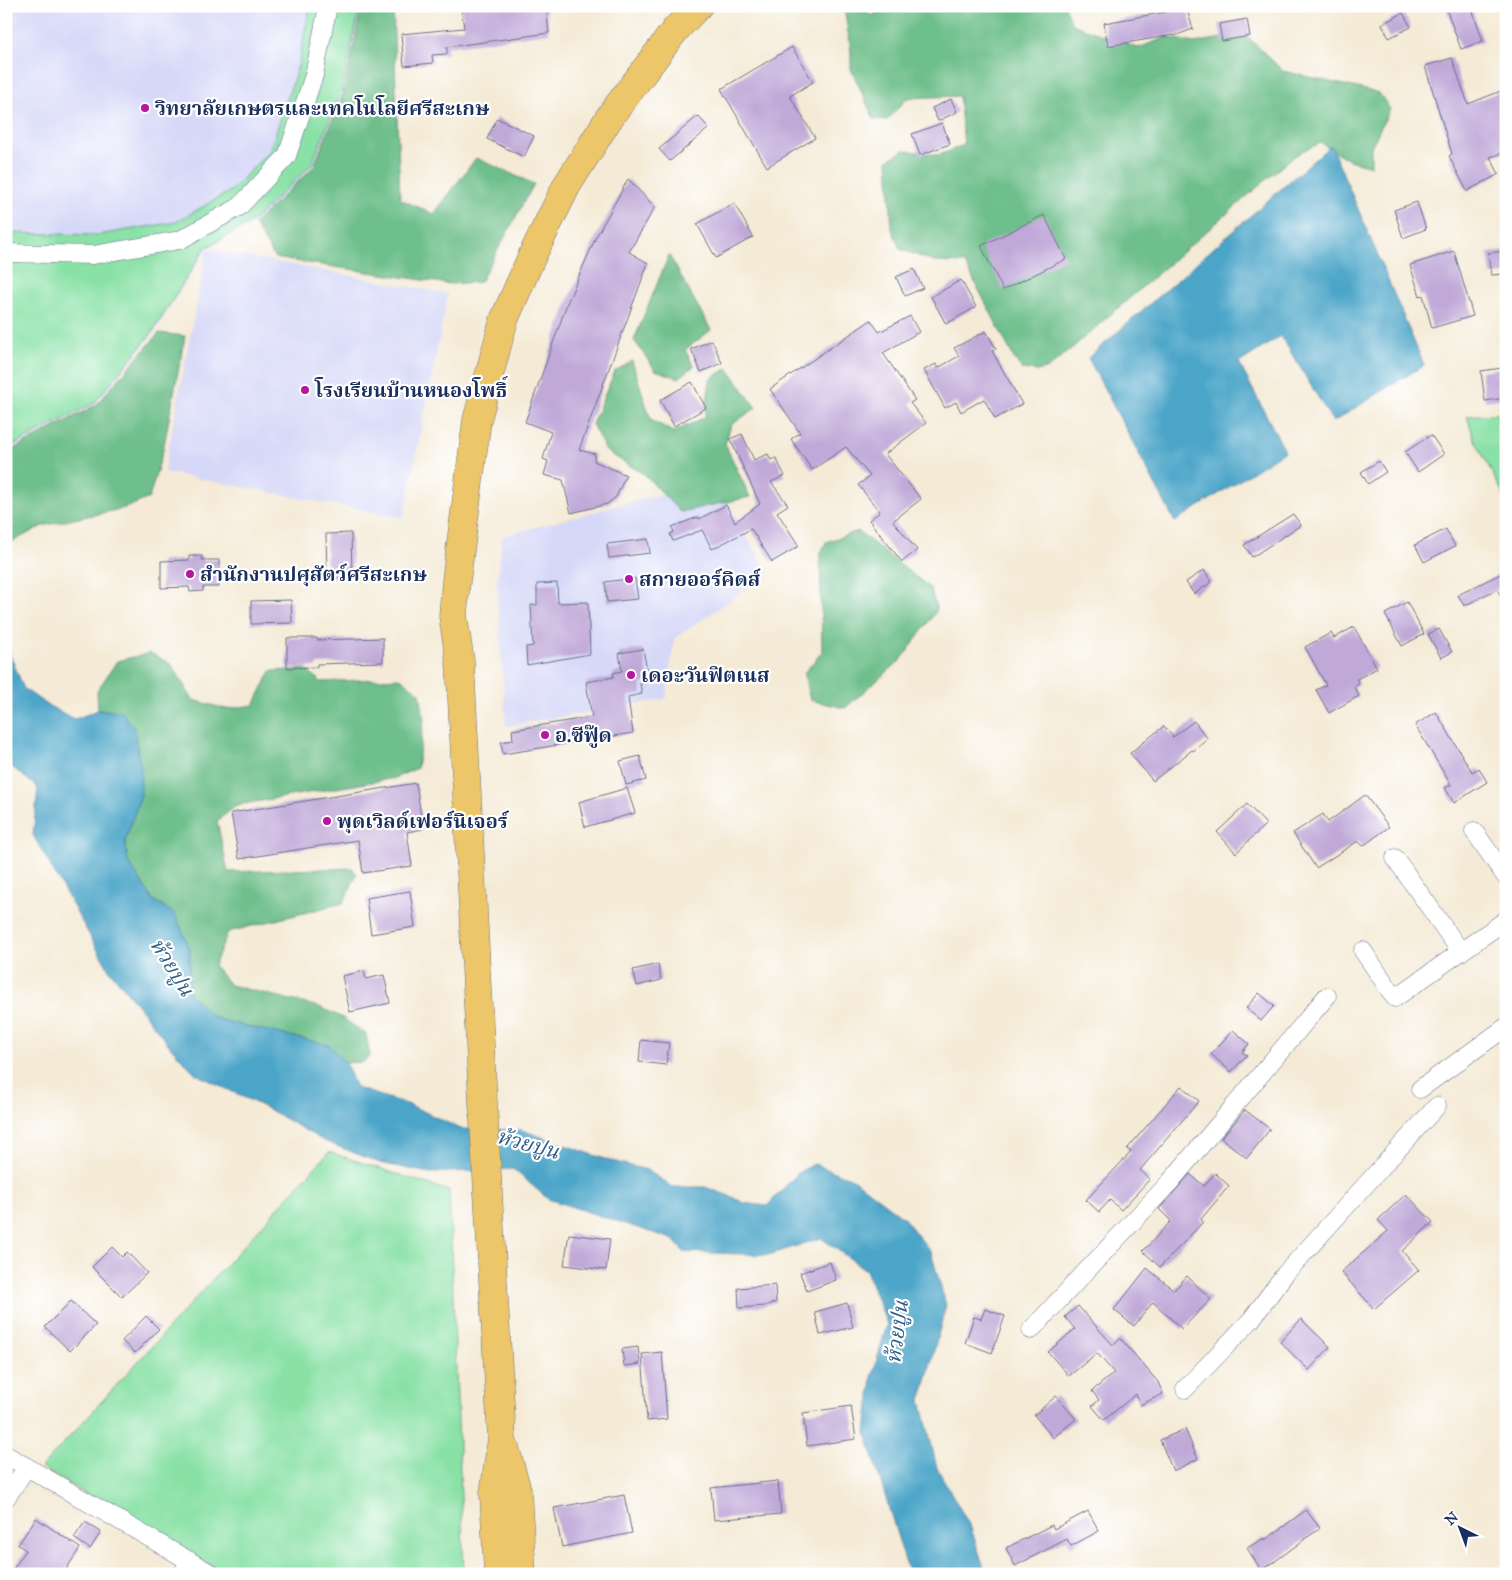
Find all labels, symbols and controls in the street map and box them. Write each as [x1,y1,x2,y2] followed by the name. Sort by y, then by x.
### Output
[154,95,490,120] place label: วิทยาลัยเกษตรและเทคโนโลยีศรีสะเกษ
[139,102,151,114] marker: วิทยาลัยเกษตรและเทคโนโลยีศรีสะเกษ
[314,375,508,402] place label: โรงเรียนบ้านหนองโพธิ์
[299,384,311,396] marker: โรงเรียนบ้านหนองโพธิ์
[200,562,427,587] place label: สำนักงานปศุสัตว์ศรีสะเกษ
[639,567,761,591] place label: สกายออร์คิดส์
[184,568,196,580] marker: สำนักงานปศุสัตว์ศรีสะเกษ
[623,573,635,585] marker: สกายออร์คิดส์
[641,663,770,687] place label: เดอะวันฟิตเนส
[625,669,637,681] marker: เดอะวันฟิตเนส
[555,723,612,748] place label: อ.ซีฟู๊ด
[539,729,551,741] marker: อ.ซีฟู๊ด
[337,809,510,834] place label: พุดเวิลด์เฟอร์นิเจอร์
[321,815,333,827] marker: พุดเวิลด์เฟอร์นิเจอร์
[143,933,200,1002] water label: ห้วยปูน
[494,1123,562,1166] water label: ห้วยปูน
[880,1299,915,1365] water label: ห้วยปูน
[1434,1502,1484,1552] north arrow
[1442,1508,1462,1529] text: N

